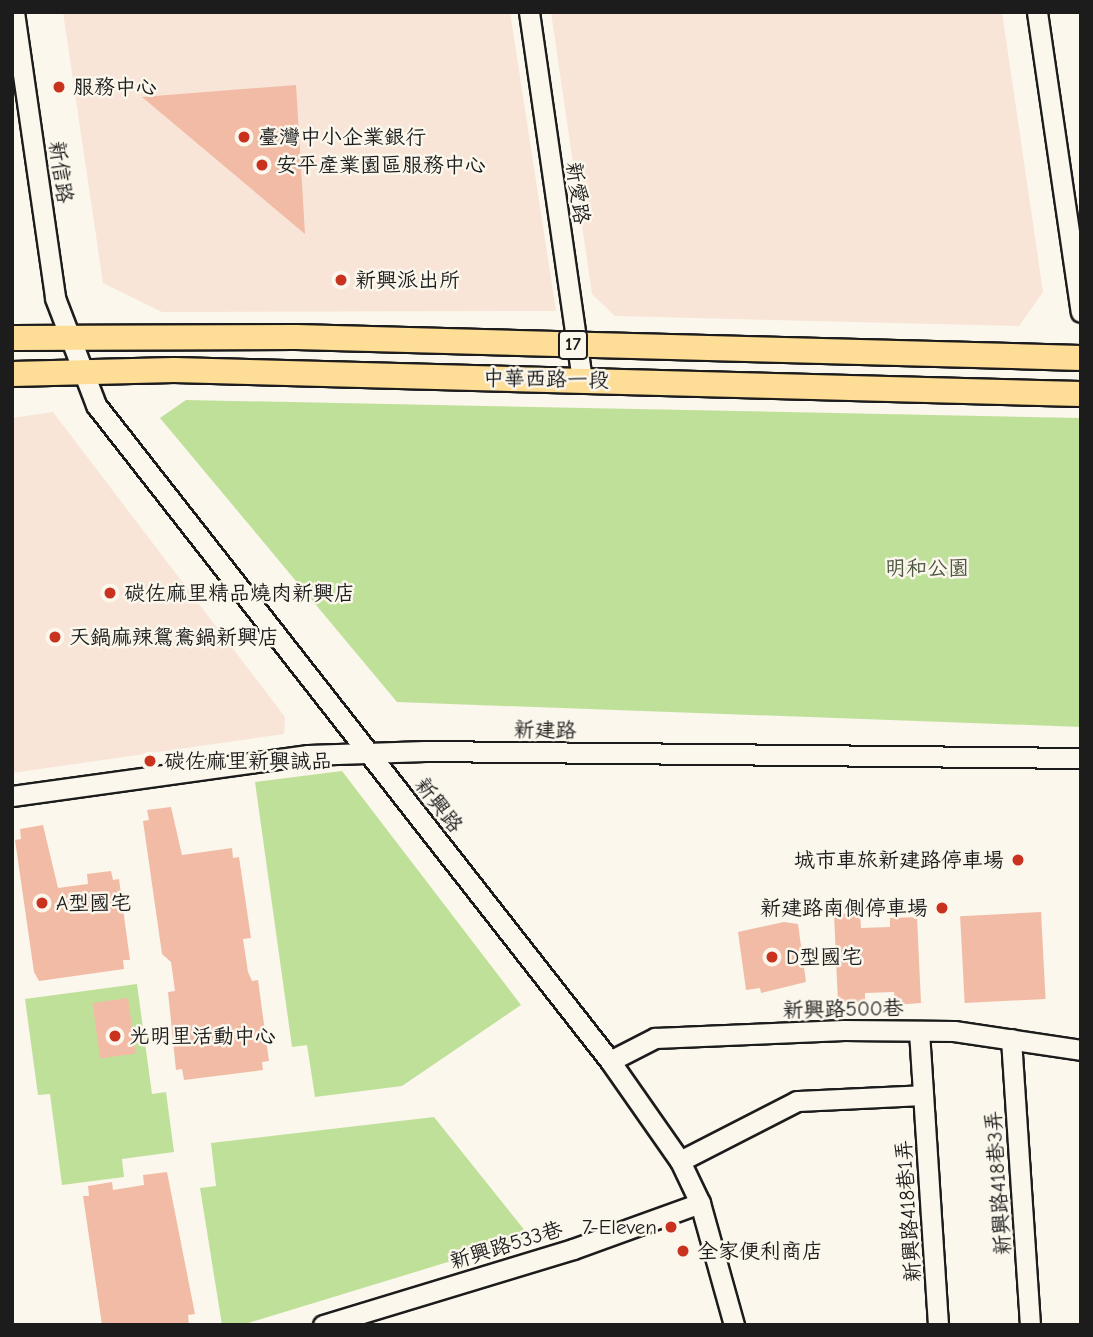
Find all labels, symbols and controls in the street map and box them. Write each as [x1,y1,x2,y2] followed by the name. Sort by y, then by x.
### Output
[73,74,157,100] place label: 服務中心
[51,79,67,95] marker: 服務中心
[258,124,426,150] place label: 臺灣中小企業銀行
[236,129,252,145] marker: 臺灣中小企業銀行
[44,139,78,205] street label: 新信路
[276,152,486,178] place label: 安平產業園區服務中心
[254,157,270,173] marker: 安平產業園區服務中心
[561,160,595,226] street label: 新愛路
[355,267,460,293] place label: 新興派出所
[333,272,349,288] marker: 新興派出所
[557,330,589,360] road number: 17
[483,365,609,393] street label: 中華西路一段
[885,555,969,581] park label: 明和公園
[124,580,355,606] place label: 碳佐麻里精品燒肉新興店
[102,585,118,601] marker: 碳佐麻里精品燒肉新興店
[69,624,279,650] place label: 天鍋麻辣鴛鴦鍋新興店
[47,629,63,645] marker: 天鍋麻辣鴛鴦鍋新興店
[513,717,577,743] street label: 新建路
[164,748,332,774] place label: 碳佐麻里新興誠品
[142,753,158,769] marker: 碳佐麻里新興誠品
[410,772,468,838] street label: 新興路
[794,847,1004,873] place label: 城市車旅新建路停車場
[1010,852,1026,868] marker: 城市車旅新建路停車場
[56,890,131,916] place label: A型國宅
[34,895,50,911] marker: A型國宅
[760,895,928,921] place label: 新建路南側停車場
[934,900,950,916] marker: 新建路南側停車場
[786,944,862,970] place label: D型國宅
[764,949,780,965] marker: D型國宅
[782,995,904,1023] street label: 新興路500巷
[129,1023,276,1049] place label: 光明里活動中心
[107,1028,123,1044] marker: 光明里活動中心
[980,1110,1016,1256] street label: 新興路418巷3弄
[890,1139,926,1283] street label: 新興路418巷1弄
[582,1214,657,1240] place label: 7-Eleven
[447,1216,565,1274] street label: 新興路533巷
[663,1219,679,1235] marker: 7-Eleven
[697,1238,823,1264] place label: 全家便利商店
[675,1243,691,1259] marker: 全家便利商店

